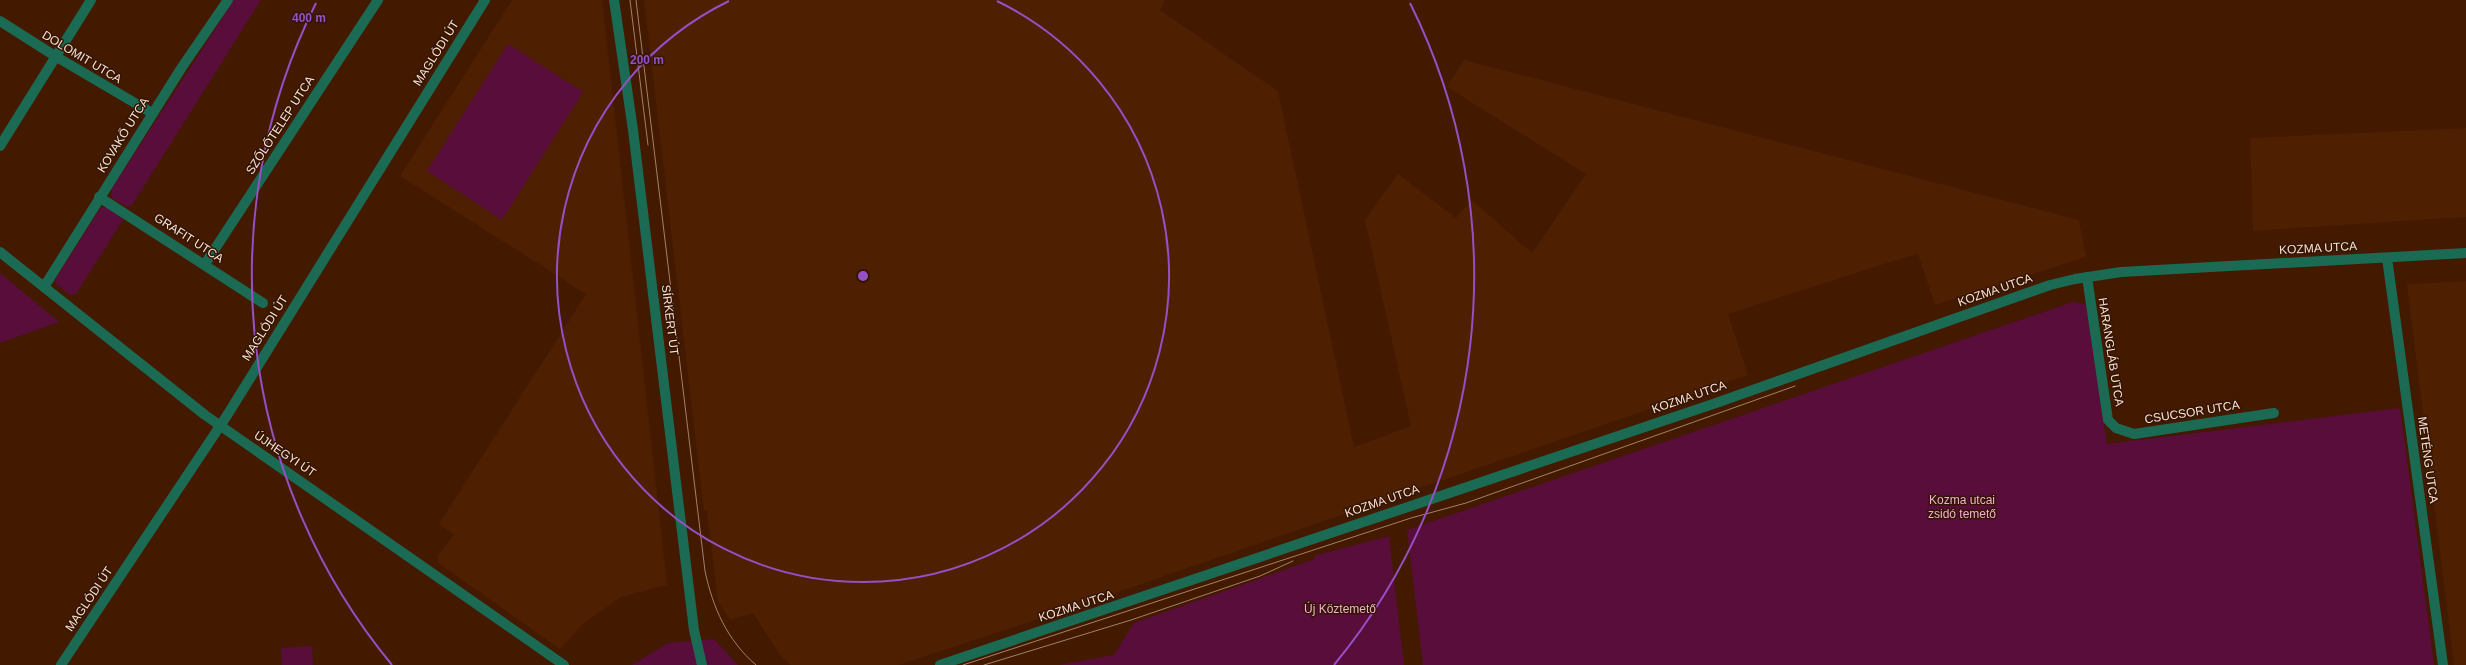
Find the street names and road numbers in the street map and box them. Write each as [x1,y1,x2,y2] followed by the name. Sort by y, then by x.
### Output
[409,17,462,88] street label: MAGLÓDI ÚT
[40,28,124,86] street label: DOLOMIT UTCA
[242,73,317,177] street label: SZŐLŐTELEP UTCA
[93,94,152,175] street label: KOVAKŐ UTCA
[152,210,226,266] street label: GRAFIT UTCA
[2279,239,2357,257] street label: KOZMA UTCA
[1956,271,2034,309] street label: KOZMA UTCA
[659,284,682,357] street label: SÍRKERT ÚT
[238,292,291,363] street label: MAGLÓDI ÚT
[2095,296,2128,407] street label: HARANGLÁB UTCA
[1650,378,1728,416] street label: KOZMA UTCA
[2143,398,2241,426] street label: CSUCSOR UTCA
[2415,416,2442,504] street label: METÉNG UTCA
[252,427,320,480] street label: ÚJHEGYI ÚT
[1343,482,1421,520] street label: KOZMA UTCA
[61,563,116,634] street label: MAGLÓDI ÚT
[1037,587,1115,625] street label: KOZMA UTCA

